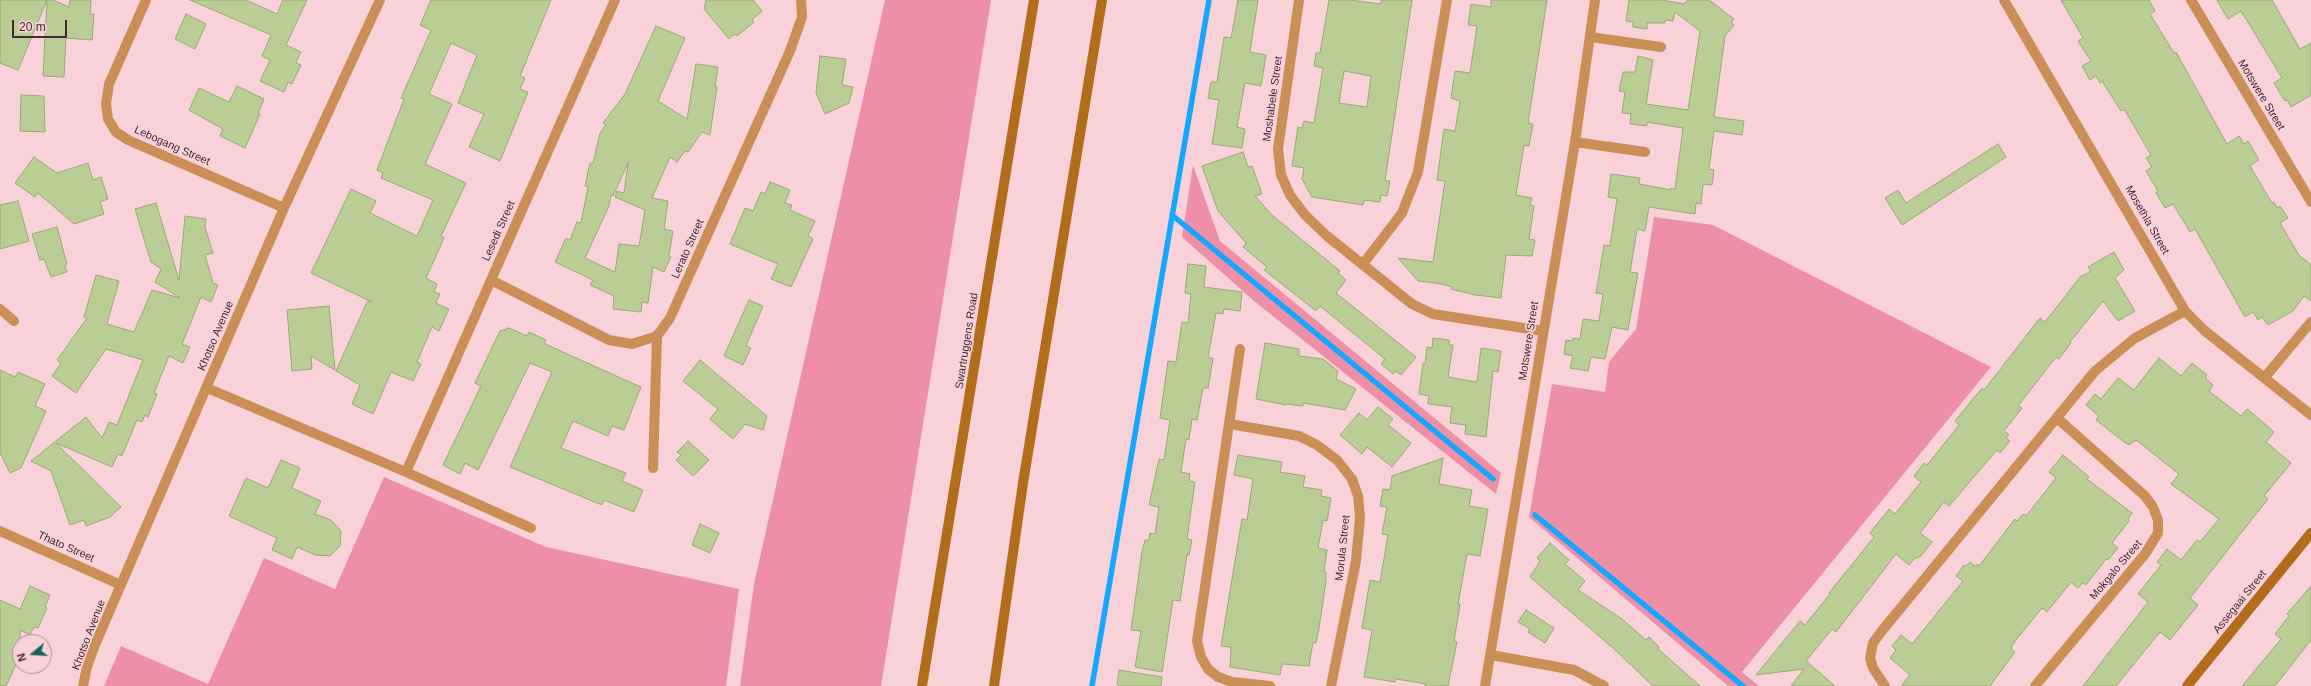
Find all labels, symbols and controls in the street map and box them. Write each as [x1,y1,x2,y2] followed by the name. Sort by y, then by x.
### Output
[14,12,69,38] scale bar
[19,20,46,34] text: 20 m
[1260,55,1286,143] street label: Moshabele Street
[2235,57,2287,133] street label: Motswere Street
[132,123,212,169] street label: Lebogang Street
[2122,183,2172,257] street label: Mosethla Street
[480,199,518,263] street label: Lesedi Street
[669,217,707,281] street label: Lerato Street
[953,292,981,390] street label: Swartruggens Road
[195,299,237,373] street label: Khotso Avenue
[1516,300,1542,382] street label: Motswere Street
[1333,514,1353,582] street label: Morula Street
[36,529,96,565] street label: Thato Street
[2087,537,2145,603] street label: Mokgalo Street
[2210,568,2270,636] street label: Assegaai Street
[70,598,108,672] street label: Khotso Avenue
[12,634,52,674] north arrow
[15,652,28,663] text: N

